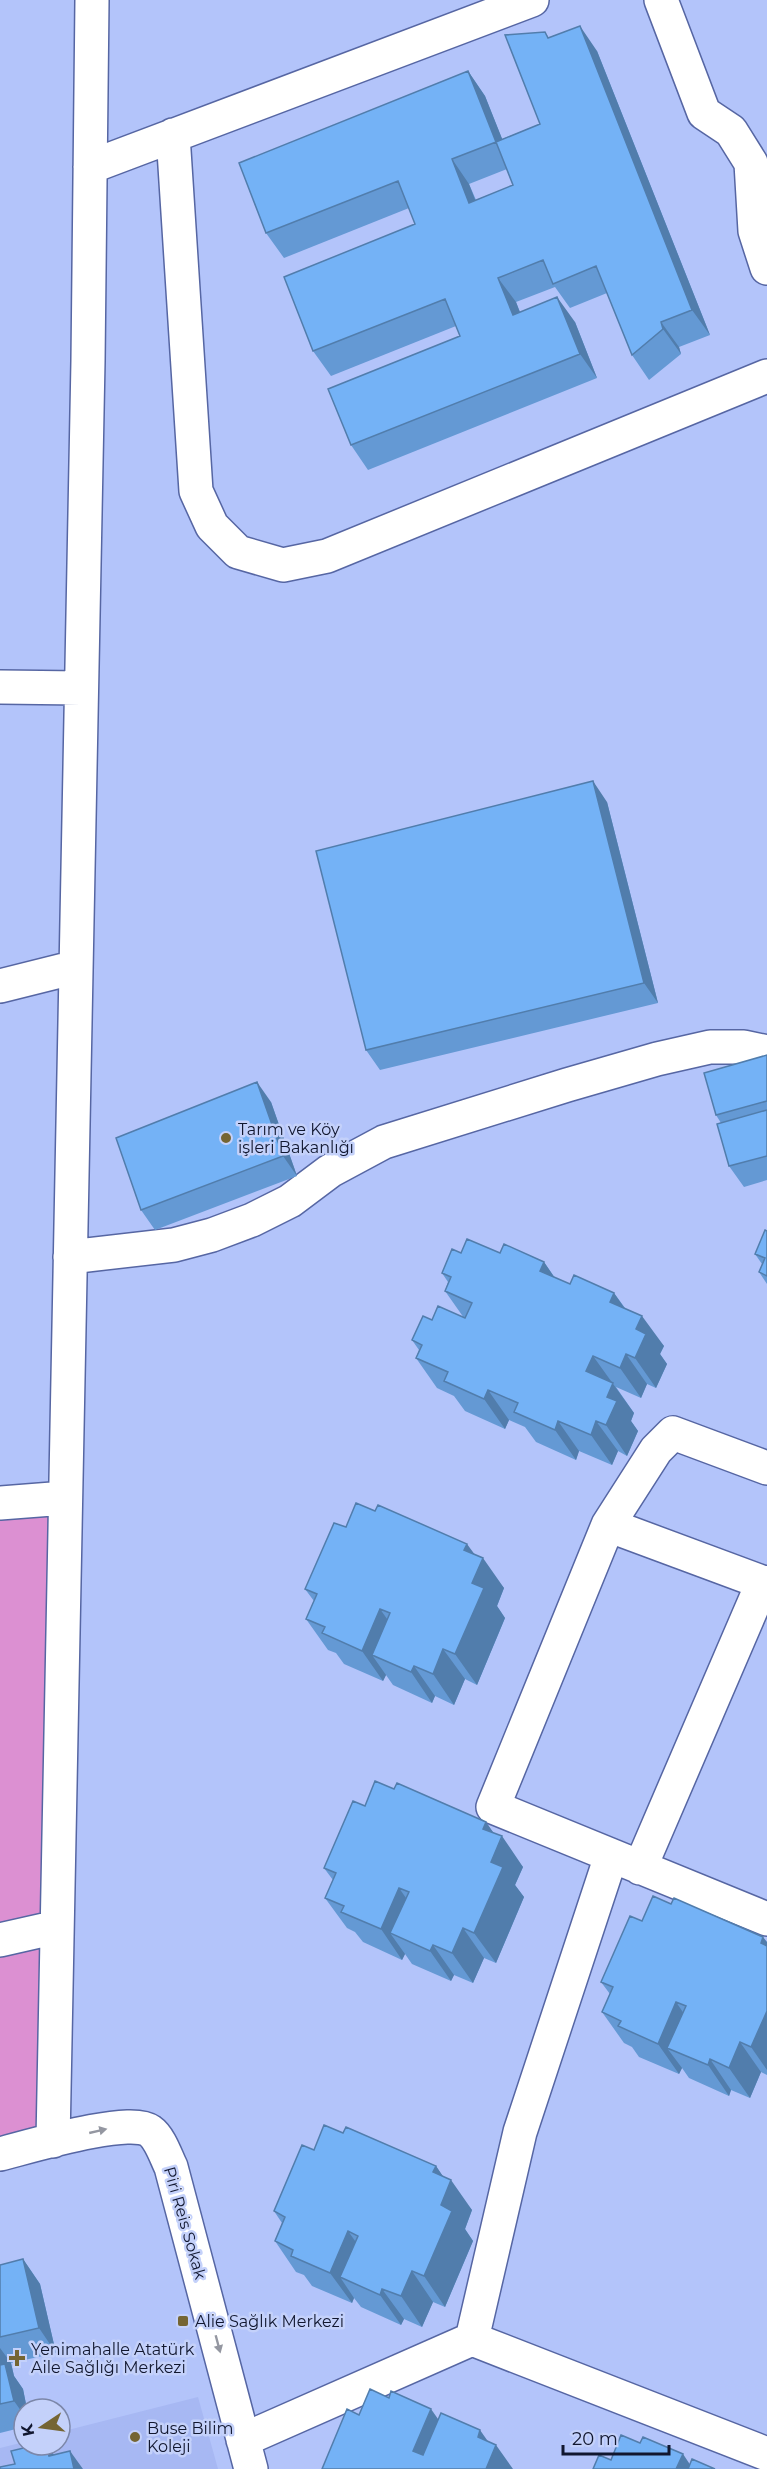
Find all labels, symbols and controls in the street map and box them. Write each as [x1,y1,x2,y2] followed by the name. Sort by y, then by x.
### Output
[238,1120,354,1157] place label: Tarım ve Köy işleri Bakanlığı
[219,1131,233,1145] marker: Tarım ve Köy işleri Bakanlığı
[89,2126,108,2135] one-way arrow
[160,2164,210,2282] street label: Piri Reis Sokak
[195,2312,344,2331] place label: Alie Sağlık Merkezi
[176,2314,190,2328] marker: Alie Sağlık Merkezi
[214,2335,223,2353] one-way arrow
[31,2340,195,2377] place label: Yenimahalle Atatürk Aile Sağlığı Merkezi
[8,2349,26,2367] marker: Yenimahalle Atatürk Aile Sağlığı Merkezi
[12,2397,72,2457] north arrow
[563,2418,670,2456] scale bar
[147,2419,233,2456] place label: Buse Bilim Koleji
[17,2421,38,2438] text: K
[572,2428,618,2450] text: 20 m
[128,2430,142,2444] marker: Buse Bilim Koleji

